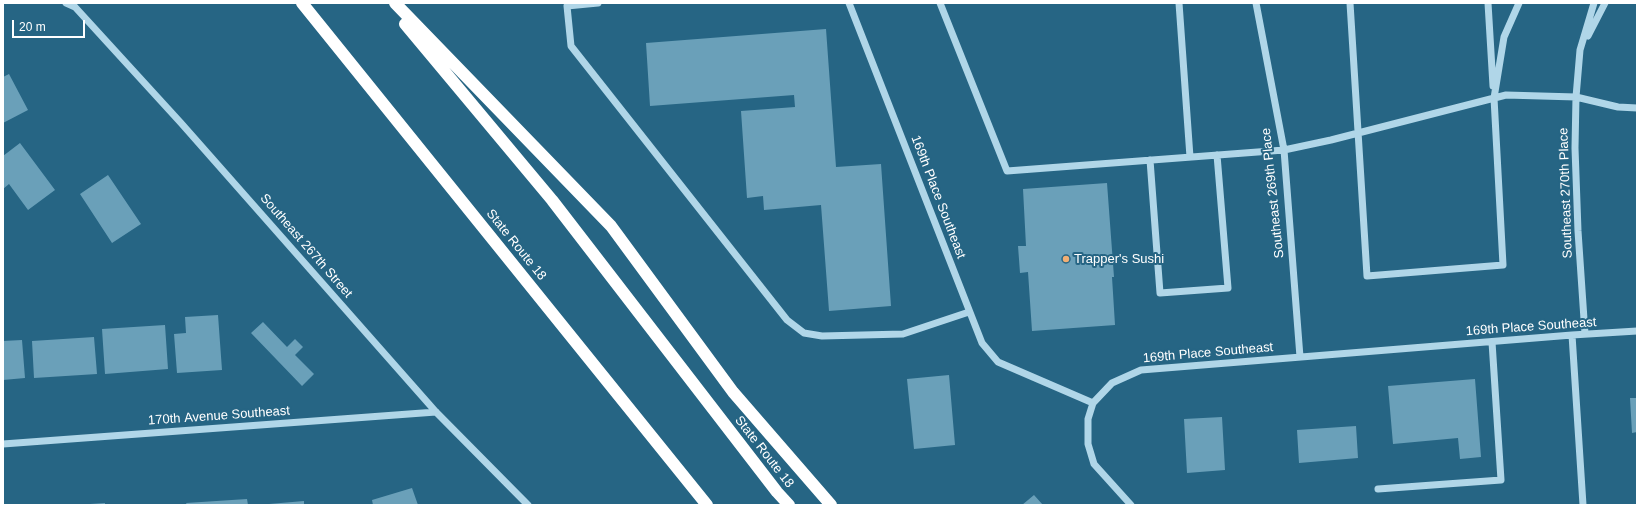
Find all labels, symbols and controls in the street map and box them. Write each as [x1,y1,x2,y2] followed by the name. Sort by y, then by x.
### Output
[14,12,87,38] scale bar
[19,20,46,34] text: 20 m
[1258,127,1288,259] street label: Southeast 269th Place
[1556,127,1576,259] street label: Southeast 270th Place
[907,133,969,261] street label: 169th Place Southeast
[256,191,356,301] street label: Southeast 267th Street
[483,206,549,284] street label: State Route 18
[1074,251,1164,267] place label: Trapper's Sushi
[1061,254,1071,264] marker: Trapper's Sushi
[1465,315,1597,339] street label: 169th Place Southeast
[1142,340,1274,366] street label: 169th Place Southeast
[148,403,290,429] street label: 170th Avenue Southeast
[731,413,797,491] street label: State Route 18

